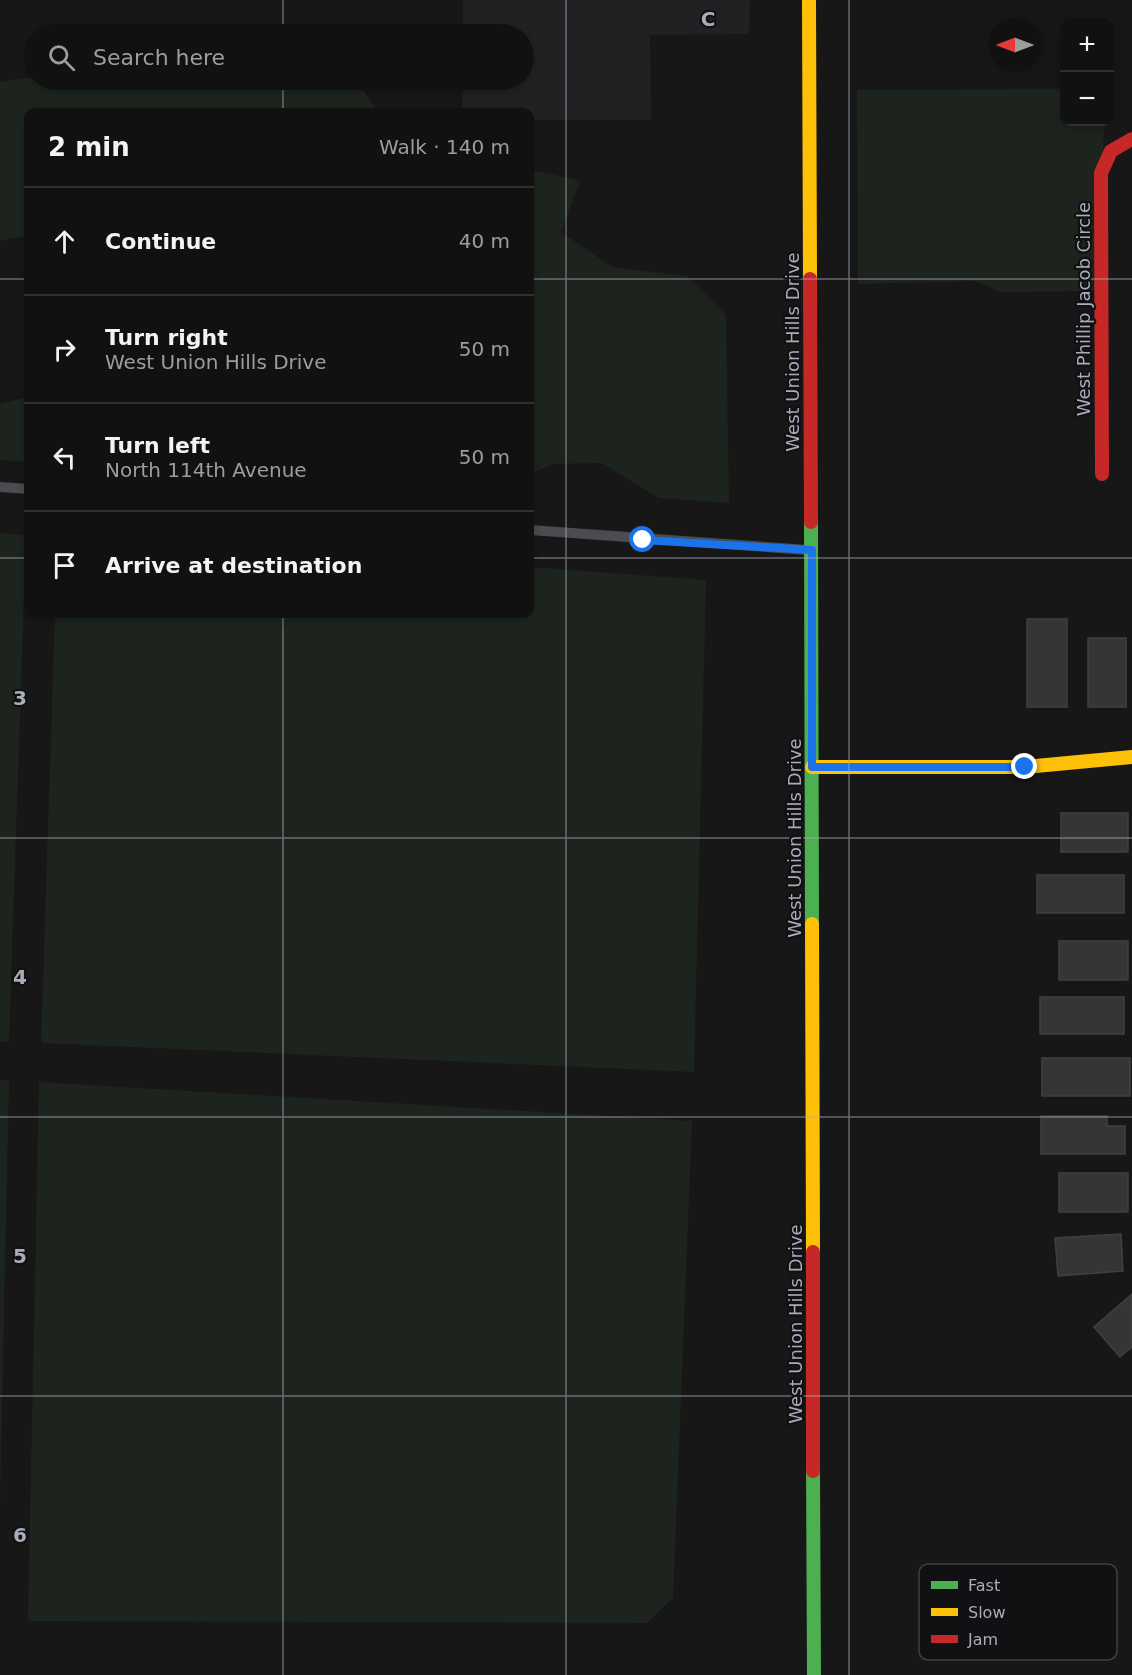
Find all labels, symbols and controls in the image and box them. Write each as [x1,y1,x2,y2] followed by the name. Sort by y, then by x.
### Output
[701,7,715,31] text: C
[988,18,1042,72] north arrow
[1060,18,1114,126] map controls
[1060,18,1114,72] button: +
[24,24,534,90] search box
[45,41,78,74] icon: search
[93,45,225,70] text: Search here
[1060,72,1114,126] button: −
[48,132,130,162] text: 2 min
[379,135,510,159] text: Walk · 140 m
[1073,202,1094,416] street label: West Phillip Jacob Circle
[48,225,81,258] icon: ahead
[105,229,216,254] text: Continue
[459,229,510,253] text: 40 m
[782,252,803,452] street label: West Union Hills Drive
[105,325,228,350] text: Turn right
[48,333,81,366] icon: right
[459,337,510,361] text: 50 m
[105,350,326,374] text: West Union Hills Drive
[105,433,210,458] text: Turn left
[48,441,81,474] icon: left
[459,445,510,469] text: 50 m
[105,458,307,482] text: North 114th Avenue
[629,526,655,552] route start
[48,549,81,582] icon: arrive
[105,553,362,578] text: Arrive at destination
[13,686,27,710] text: 3
[784,738,805,938] street label: West Union Hills Drive
[1011,753,1037,779] route end
[13,965,27,989] text: 4
[785,1224,806,1424] street label: West Union Hills Drive
[13,1244,27,1268] text: 5
[13,1523,27,1547] text: 6
[919,1564,1117,1660] legend
[968,1576,1000,1595] text: Fast
[968,1603,1005,1622] text: Slow
[967,1630,998,1649] text: Jam

